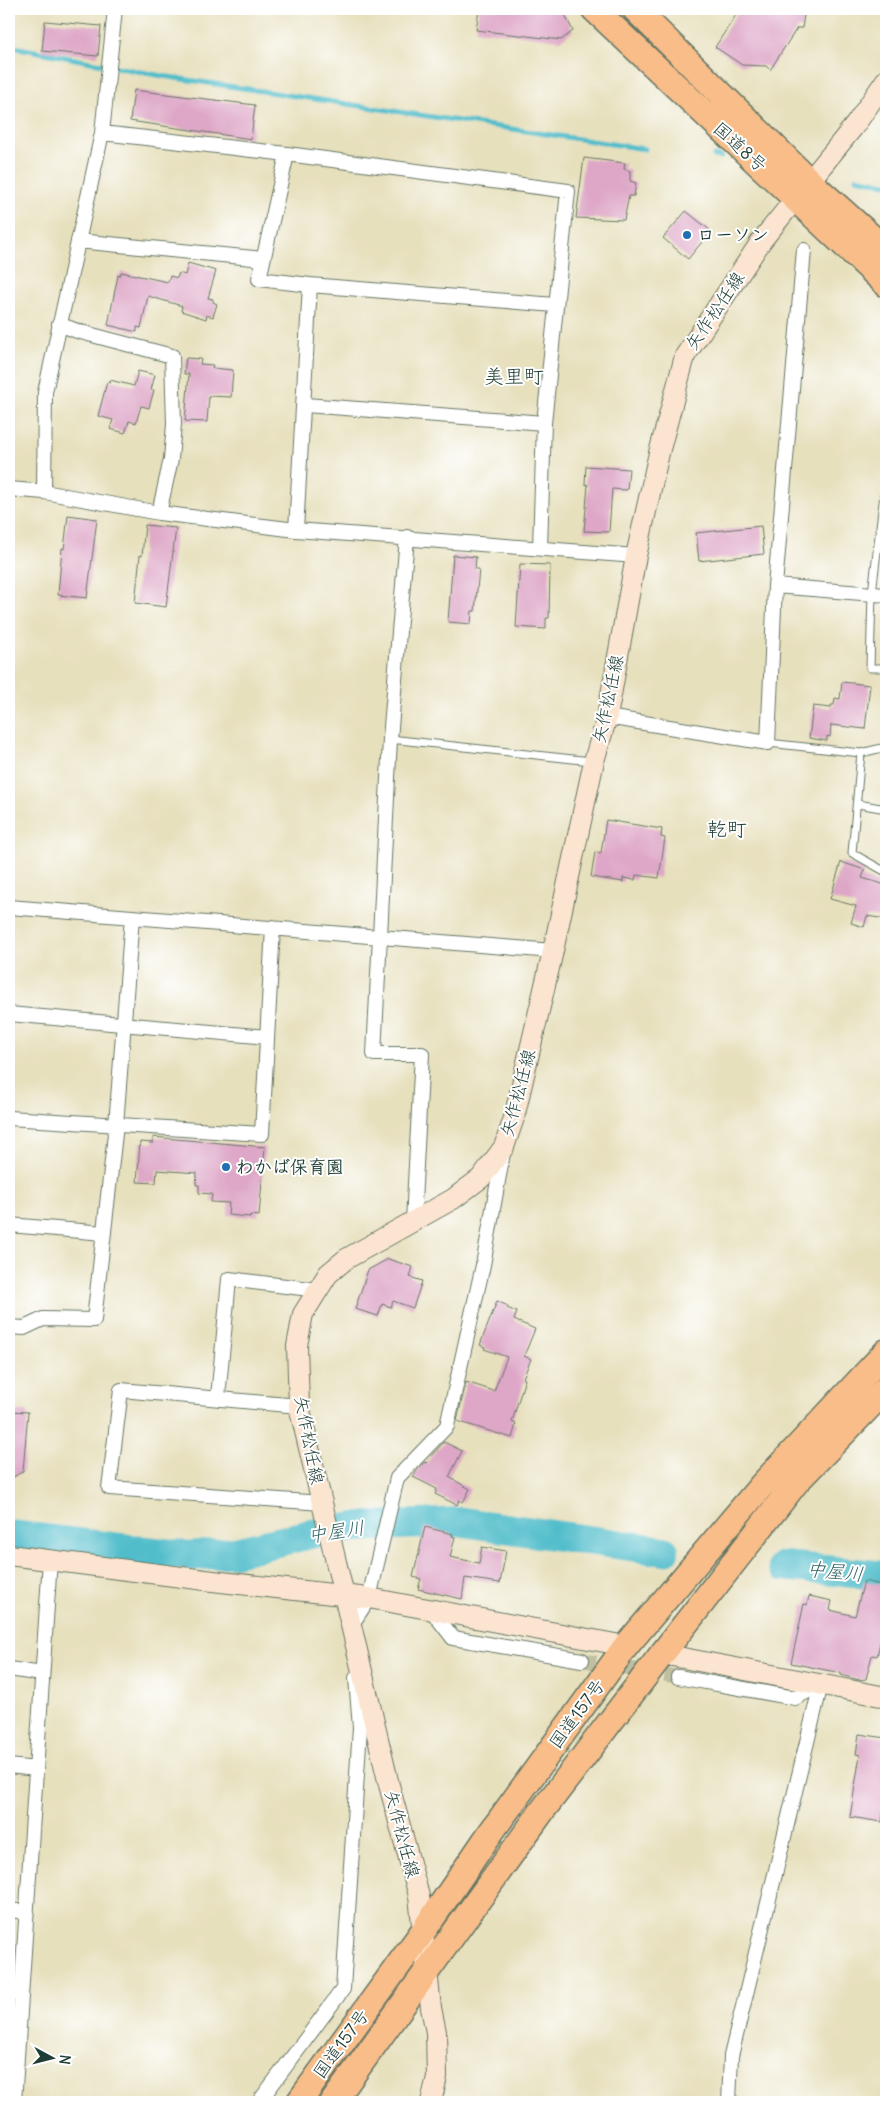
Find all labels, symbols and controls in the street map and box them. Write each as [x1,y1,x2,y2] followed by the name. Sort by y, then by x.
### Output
[709,117,772,177] street label: 国道8号
[697,223,769,246] place label: ローソン
[681,229,693,241] marker: ローソン
[680,267,749,354] street label: 矢作松任線
[484,363,544,388] district label: 美里町
[587,652,628,745] street label: 矢作松任線
[707,816,747,841] district label: 乾町
[495,1046,540,1139] street label: 矢作松任線
[236,1155,344,1178] place label: わかば保育園
[220,1161,232,1173] marker: わかば保育園
[290,1394,329,1486] street label: 矢作松任線
[306,1515,366,1547] water label: 中屋川
[805,1556,865,1586] water label: 中屋川
[544,1674,610,1753] street label: 国道157号
[380,1787,425,1880] street label: 矢作松任線
[308,2004,374,2083] street label: 国道157号
[28,2034,78,2084] north arrow
[55,2054,74,2065] text: N

